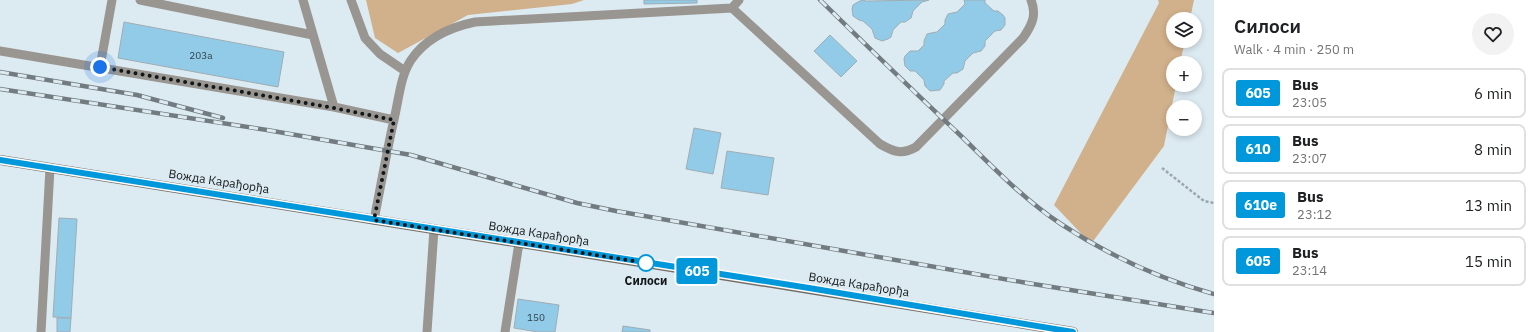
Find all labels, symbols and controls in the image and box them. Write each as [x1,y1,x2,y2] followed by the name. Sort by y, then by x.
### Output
[1166,12,1202,136] map controls
[1166,12,1202,48] button: layers
[1472,13,1514,55] button: heart
[1234,14,1301,38] text: Силоси
[1234,41,1354,58] text: Walk · 4 min · 250 m
[189,49,213,62] house number: 203a
[1166,56,1202,92] button: +
[90,57,110,77] your location
[1292,75,1319,94] text: Bus
[1245,84,1271,102] text: 605
[1474,84,1512,103] text: 6 min
[1292,94,1327,111] text: 23:05
[1166,100,1202,136] button: −
[1292,131,1319,150] text: Bus
[1245,140,1271,158] text: 610
[1474,140,1512,159] text: 8 min
[1292,150,1327,167] text: 23:07
[168,166,271,196] street label: Вожда Карађорђа
[1297,187,1324,206] text: Bus
[1244,196,1277,214] text: 610e
[1465,196,1512,215] text: 13 min
[1297,206,1332,223] text: 23:12
[488,218,591,248] street label: Вожда Карађорђа
[1292,243,1319,262] text: Bus
[1245,252,1271,270] text: 605
[1465,252,1512,271] text: 15 min
[637,254,655,272] marker: Силоси
[674,258,720,284] line badge: 605
[684,262,710,280] text: 605
[1292,262,1327,279] text: 23:14
[808,269,911,299] street label: Вожда Карађорђа
[625,273,667,288] place label: Силоси
[527,311,545,324] house number: 150

